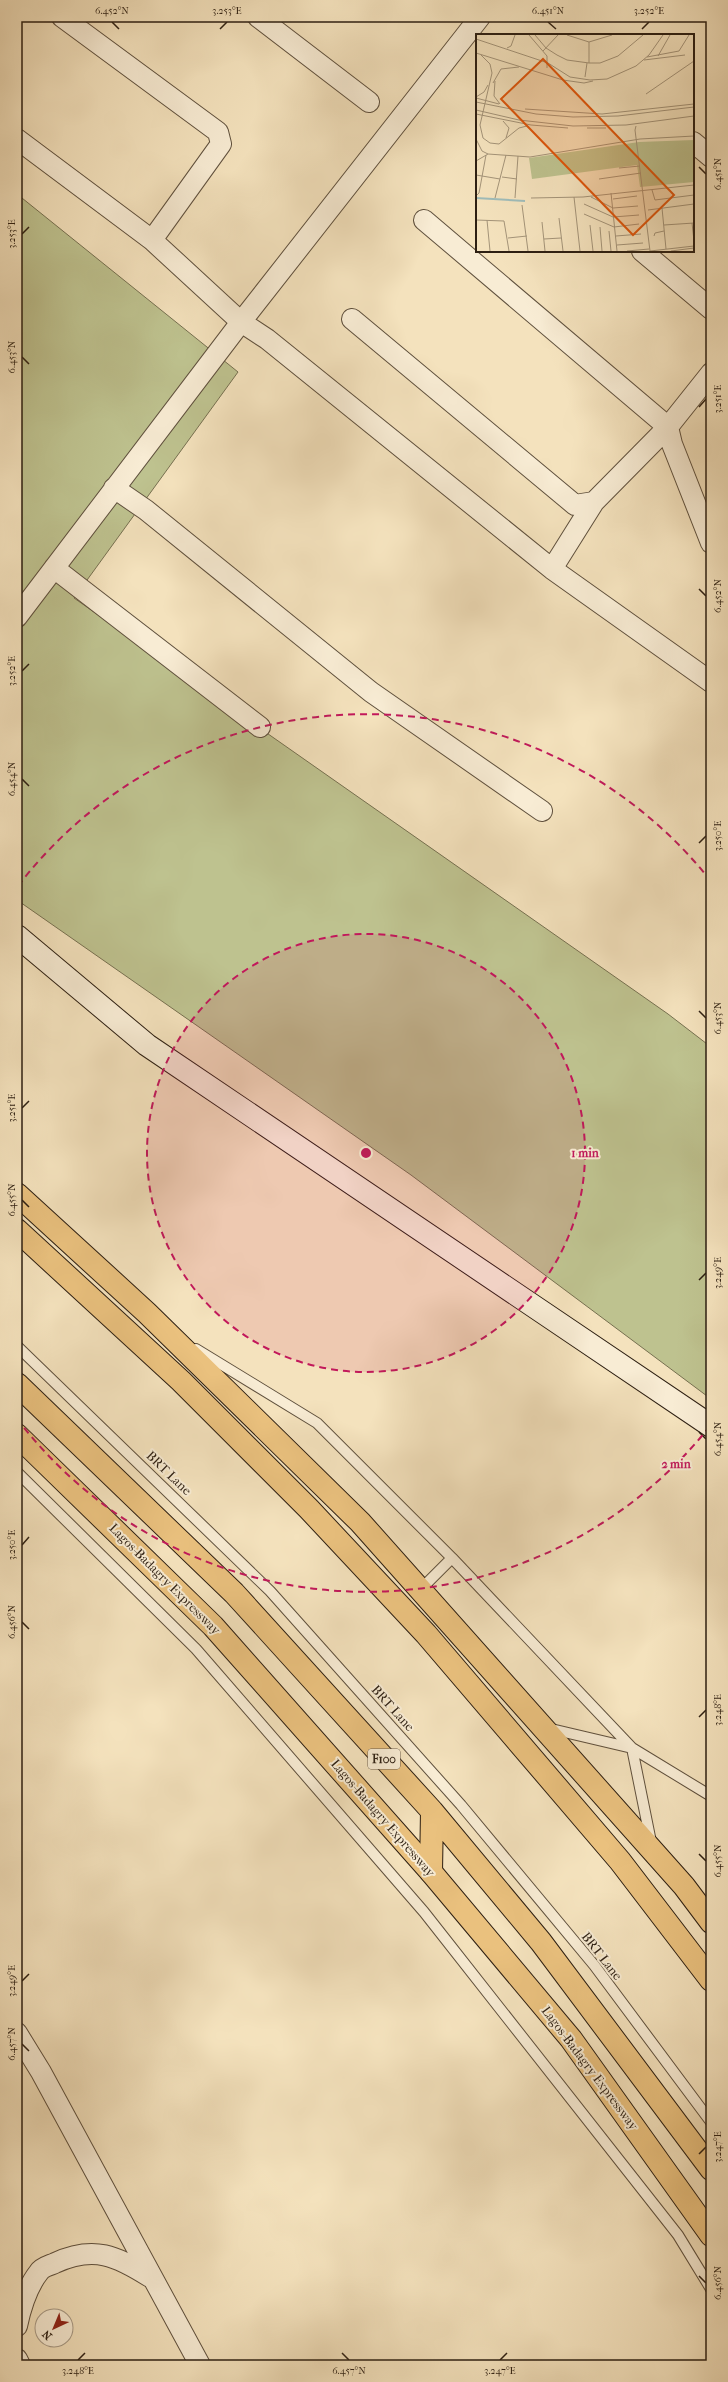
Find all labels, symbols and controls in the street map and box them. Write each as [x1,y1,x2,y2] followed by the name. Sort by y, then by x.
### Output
[95,5,129,17] text: 6.452°N
[212,5,242,17] text: 3.253°E
[532,5,565,17] text: 6.451°N
[634,5,664,17] text: 3.252°E
[476,34,694,252] inset map
[712,157,724,190] text: 6.451°N
[6,219,18,249] text: 3.253°E
[6,340,18,373] text: 6.453°N
[712,385,724,413] text: 3.251°E
[712,579,724,613] text: 6.452°N
[6,656,18,686] text: 3.252°E
[6,761,18,796] text: 6.454°N
[712,821,724,851] text: 3.250°E
[712,1001,724,1034] text: 6.453°N
[6,1094,18,1122] text: 3.251°E
[359,1146,373,1160] centre of rings
[571,1146,600,1160] text: 1 min
[6,1183,18,1217] text: 6.455°N
[712,1257,724,1289] text: 3.249°E
[712,1421,724,1456] text: 6.454°N
[143,1448,195,1499] street label: BRT Lane
[661,1457,692,1471] text: 2 min
[106,1520,224,1638] street label: Lagos-Badagry Expressway
[6,1530,18,1560] text: 3.250°E
[6,1604,18,1639] text: 6.456°N
[368,1682,418,1735] street label: BRT Lane
[712,1694,724,1726] text: 3.248°E
[368,1749,400,1769] road number: F100
[328,1756,439,1881] street label: Lagos-Badagry Expressway
[712,1844,724,1878] text: 6.455°N
[579,1929,626,1983] street label: BRT Lane
[6,1965,18,1997] text: 3.249°E
[539,2003,642,2134] street label: Lagos-Badagry Expressway
[6,2027,18,2061] text: 6.457°N
[712,2131,724,2163] text: 3.247°E
[712,2265,724,2300] text: 6.456°N
[34,2308,74,2348] north arrow
[39,2327,55,2342] text: N
[62,2365,94,2377] text: 3.248°E
[332,2365,366,2377] text: 6.457°N
[484,2365,516,2377] text: 3.247°E

